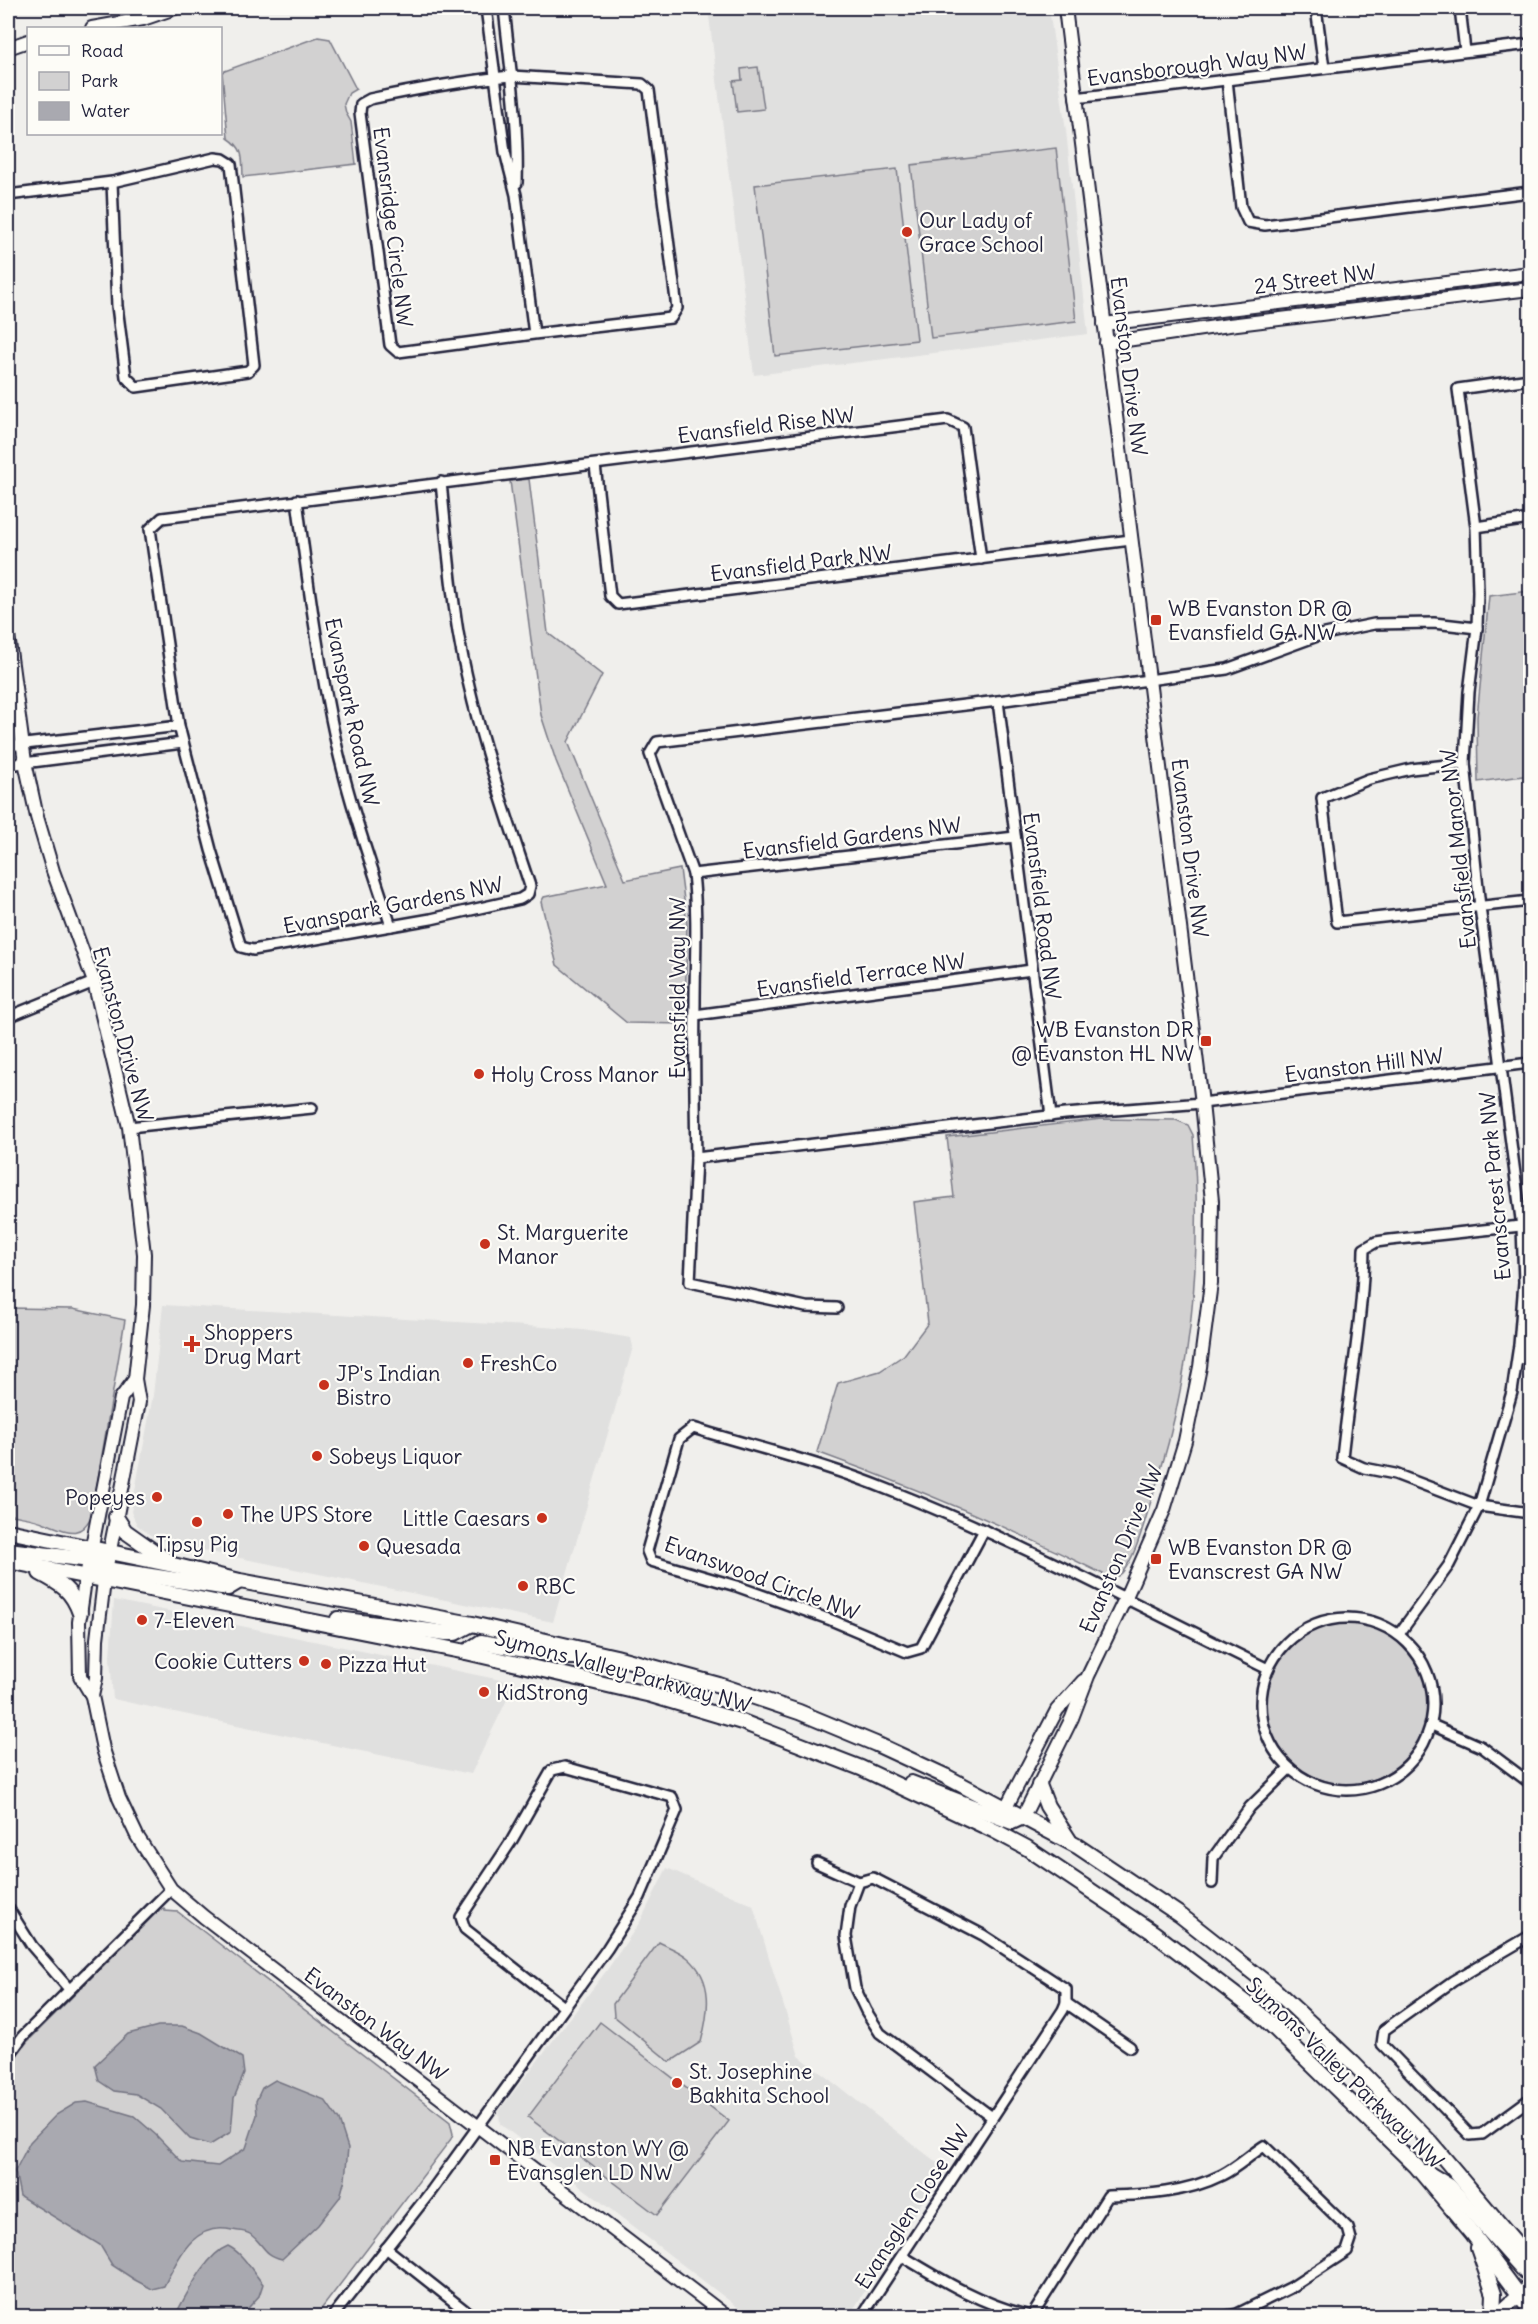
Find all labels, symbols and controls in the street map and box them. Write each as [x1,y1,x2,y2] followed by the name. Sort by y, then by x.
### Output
[27,27,222,135] legend
[1086,38,1308,92] street label: Evansborough Way NW
[81,39,124,62] text: Road
[81,69,118,92] text: Park
[81,99,131,122] text: Water
[367,125,419,329] street label: Evansridge Circle NW
[919,207,1044,258] place label: Our Lady of Grace School
[900,225,914,239] marker: Our Lady of Grace School
[1252,258,1378,300] street label: 24 Street NW
[1105,275,1153,457] street label: Evanston Drive NW
[676,401,856,449] street label: Evansfield Rise NW
[709,538,893,588] street label: Evansfield Park NW
[1168,595,1352,646] place label: WB Evanston DR @ Evansfield GA NW
[1149,613,1163,627] marker: WB Evanston DR @ Evansfield GA NW
[319,615,385,809] street label: Evanspark Road NW
[1434,748,1482,950] street label: Evansfield Manor NW
[1166,757,1214,939] street label: Evanston Drive NW
[741,811,963,865] street label: Evansfield Gardens NW
[1017,811,1067,1001] street label: Evansfield Road NW
[281,870,505,940] street label: Evanspark Gardens NW
[664,897,691,1079] street label: Evansfield Way NW
[87,943,159,1125] street label: Evanston Drive NW
[755,947,967,1003] street label: Evansfield Terrace NW
[1011,1016,1194,1067] place label: WB Evanston DR @ Evanston HL NW
[1199,1034,1213,1048] marker: WB Evanston DR @ Evanston HL NW
[1283,1042,1445,1088] street label: Evanston Hill NW
[491,1061,659,1088] place label: Holy Cross Manor
[472,1067,486,1081] marker: Holy Cross Manor
[1473,1090,1517,1282] street label: Evanscrest Park NW
[497,1219,629,1270] place label: St. Marguerite Manor
[478,1237,492,1251] marker: St. Marguerite Manor
[204,1319,301,1370] place label: Shoppers Drug Mart
[185,1337,199,1351] marker: Shoppers Drug Mart
[480,1350,557,1377] place label: FreshCo
[461,1356,475,1370] marker: FreshCo
[336,1360,441,1411] place label: JP's Indian Bistro
[317,1378,331,1392] marker: JP's Indian Bistro
[329,1443,463,1470] place label: Sobeys Liquor
[310,1449,324,1463] marker: Sobeys Liquor
[1073,1461,1169,1637] street label: Evanston Drive NW
[65,1484,145,1511] place label: Popeyes
[150,1490,164,1504] marker: Popeyes
[240,1501,373,1528] place label: The UPS Store
[402,1505,530,1532] place label: Little Caesars
[221,1507,235,1521] marker: The UPS Store
[535,1511,549,1525] marker: Little Caesars
[190,1515,204,1529] marker: Tipsy Pig
[661,1530,863,1626] street label: Evanswood Circle NW
[155,1531,239,1558] place label: Tipsy Pig
[376,1533,461,1560] place label: Quesada
[1168,1534,1352,1585] place label: WB Evanston DR @ Evanscrest GA NW
[357,1539,371,1553] marker: Quesada
[1149,1552,1163,1566] marker: WB Evanston DR @ Evanscrest GA NW
[535,1573,576,1600] place label: RBC
[516,1579,530,1593] marker: RBC
[154,1607,235,1634] place label: 7-Eleven
[135,1613,149,1627] marker: 7-Eleven
[492,1624,754,1718] street label: Symons Valley Parkway NW
[154,1648,292,1675] place label: Cookie Cutters
[338,1651,427,1678] place label: Pizza Hut
[297,1654,311,1668] marker: Cookie Cutters
[319,1657,333,1671] marker: Pizza Hut
[496,1679,588,1706] place label: KidStrong
[477,1685,491,1699] marker: KidStrong
[299,1961,453,2087] street label: Evanston Way NW
[1240,1971,1450,2175] street label: Symons Valley Parkway NW
[689,2058,829,2109] place label: St. Josephine Bakhita School
[670,2076,684,2090] marker: St. Josephine Bakhita School
[849,2120,975,2294] street label: Evansglen Close NW
[507,2135,689,2186] place label: NB Evanston WY @ Evansglen LD NW
[488,2153,502,2167] marker: NB Evanston WY @ Evansglen LD NW

